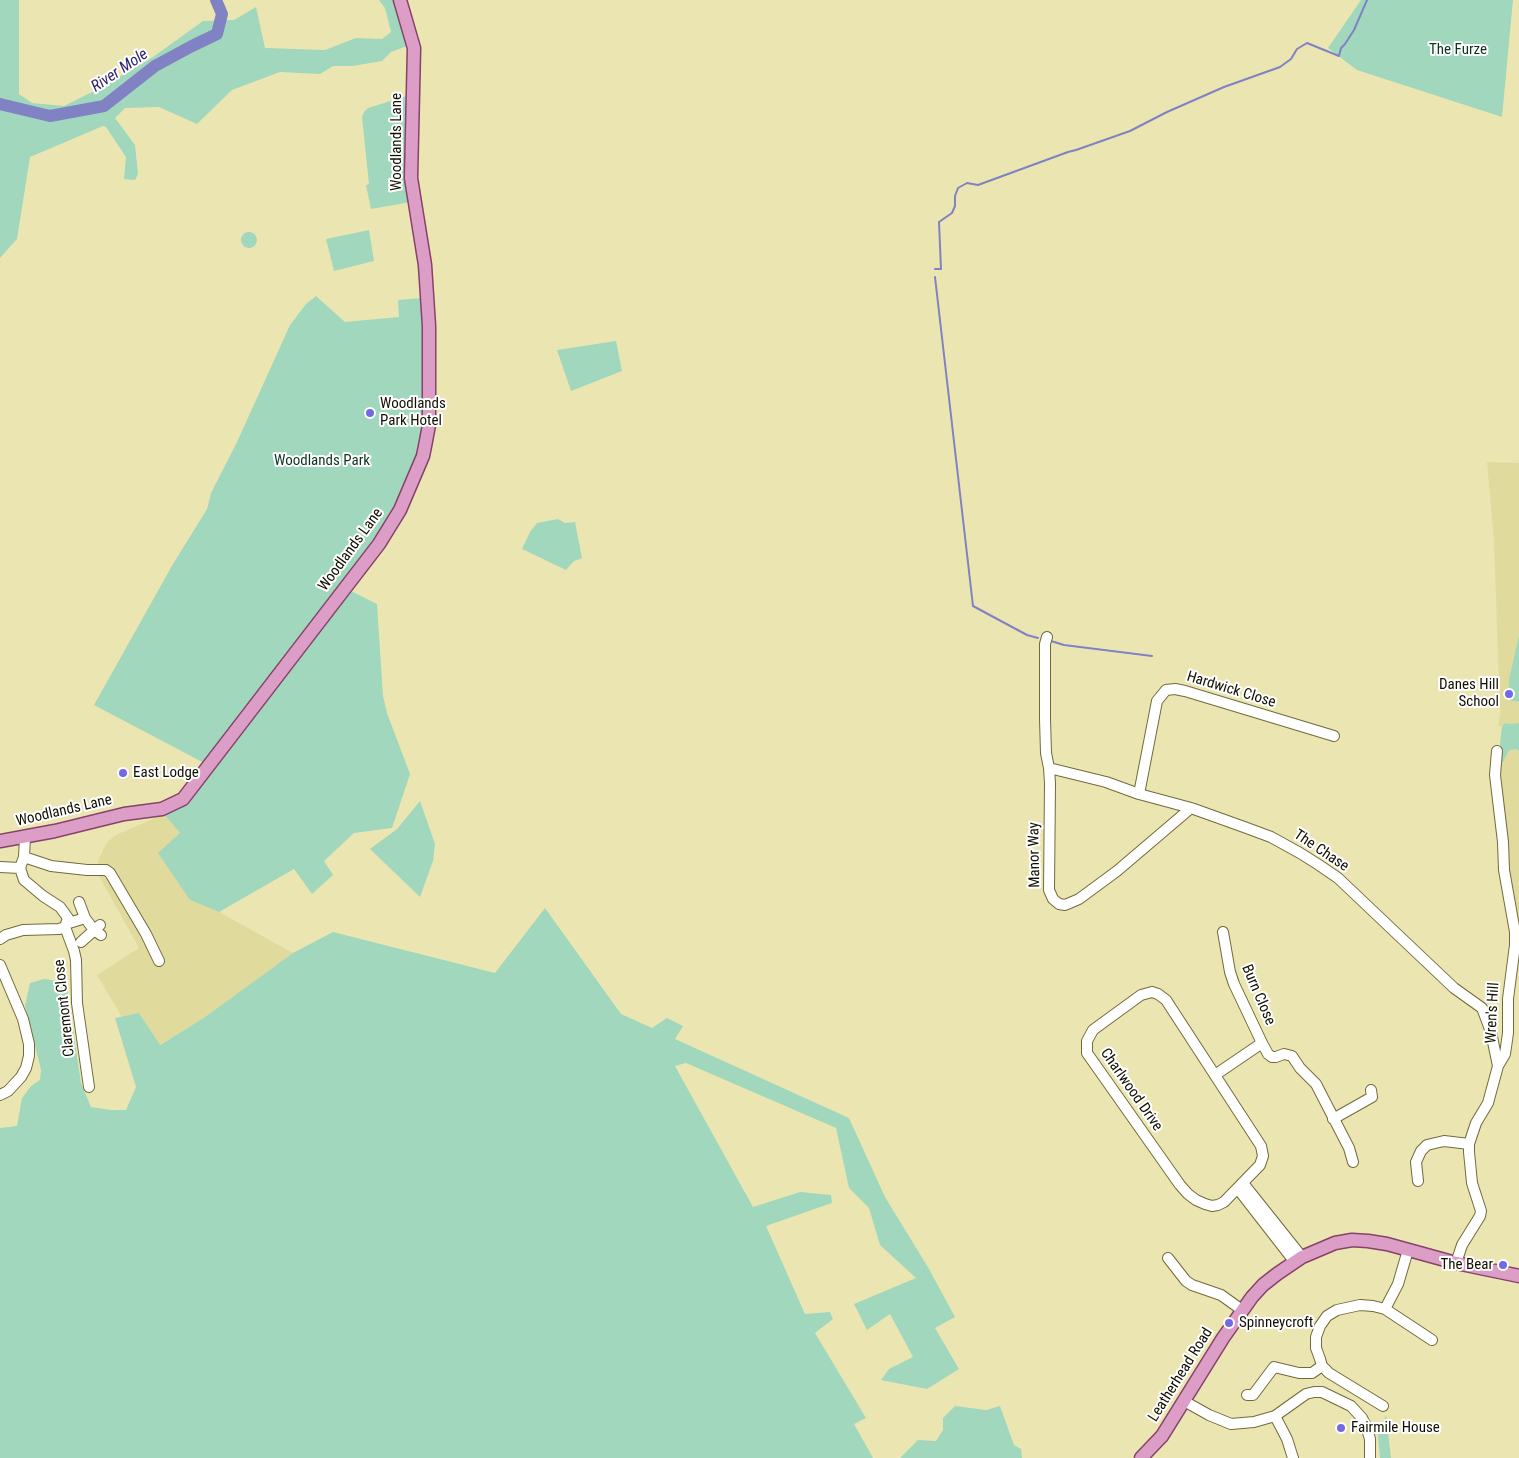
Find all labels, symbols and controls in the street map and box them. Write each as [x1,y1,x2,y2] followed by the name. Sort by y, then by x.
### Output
[1429,41,1487,59] park label: The Furze
[88,45,152,97] water label: River Mole
[388,93,406,191] street label: Woodlands Lane
[380,395,446,430] place label: Woodlands Park Hotel
[364,407,376,419] marker: Woodlands Park Hotel
[274,452,370,470] park label: Woodlands Park
[315,505,387,595] street label: Woodlands Lane
[1184,668,1278,712] street label: Hardwick Close
[1439,676,1499,711] place label: Danes Hill School
[1503,688,1515,700] marker: Danes Hill School
[133,764,199,782] place label: East Lodge
[117,767,129,779] marker: East Lodge
[14,791,114,831] street label: Woodlands Lane
[1025,822,1045,888] street label: Manor Way
[1290,826,1352,876] street label: The Chase
[51,958,79,1058] street label: Claremont Close
[1237,962,1279,1028] street label: Burn Close
[1482,982,1504,1044] street label: Wren's Hill
[1096,1045,1166,1135] street label: Charlwood Drive
[1440,1256,1493,1274] place label: The Bear
[1497,1259,1509,1271] marker: The Bear
[1239,1314,1313,1332] place label: Spinneycroft
[1223,1317,1235,1329] marker: Spinneycroft
[1145,1325,1217,1425] street label: Leatherhead Road
[1351,1419,1440,1437] place label: Fairmile House
[1335,1422,1347,1434] marker: Fairmile House

